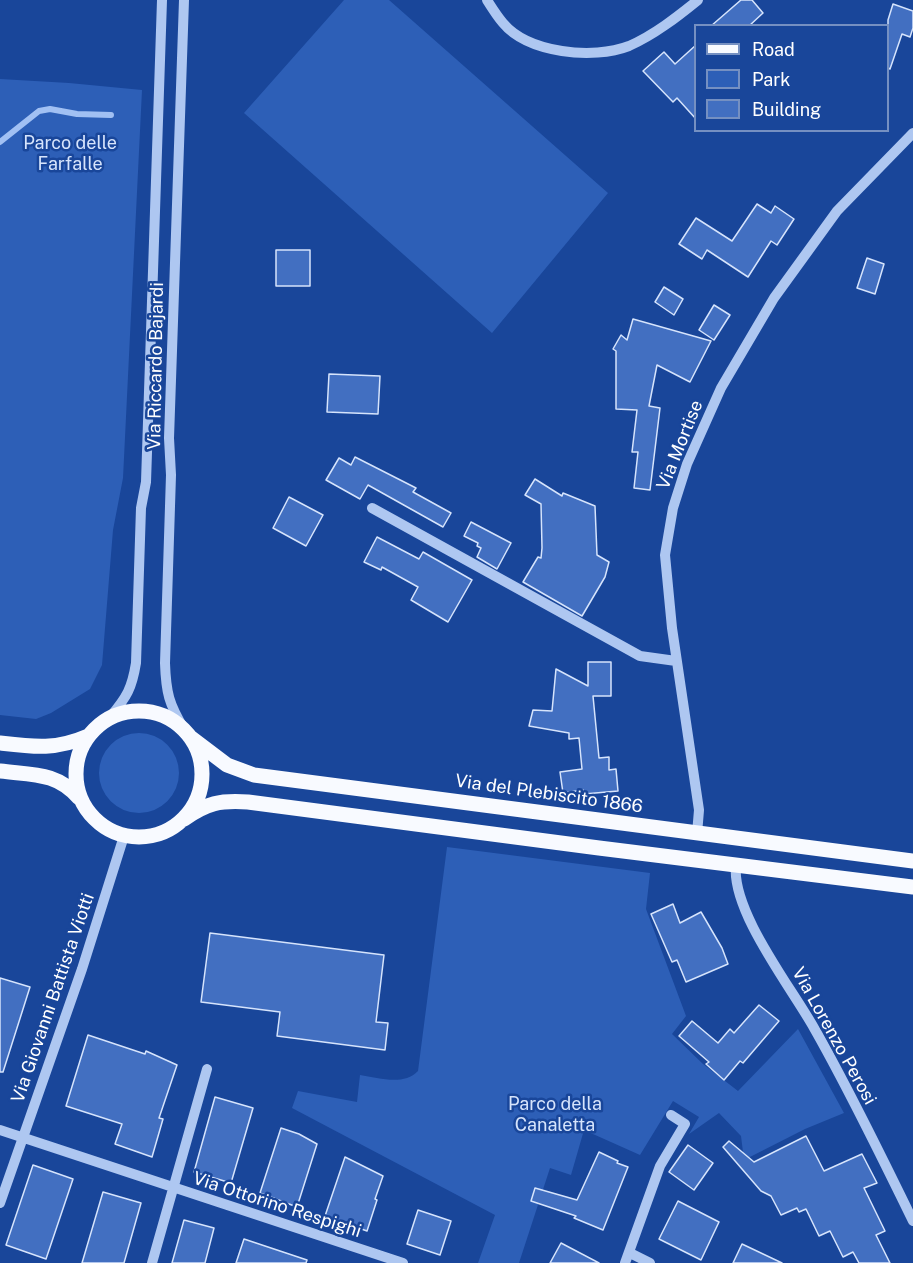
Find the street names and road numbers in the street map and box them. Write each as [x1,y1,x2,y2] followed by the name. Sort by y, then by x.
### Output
[144,282,168,450] street label: Via Riccardo Bajardi
[652,397,708,493] street label: Via Mortise
[454,770,644,818] street label: Via del Plebiscito 1866
[7,890,99,1106] street label: Via Giovanni Battista Viotti
[787,964,881,1108] street label: Via Lorenzo Perosi
[190,1168,364,1242] street label: Via Ottorino Respighi

